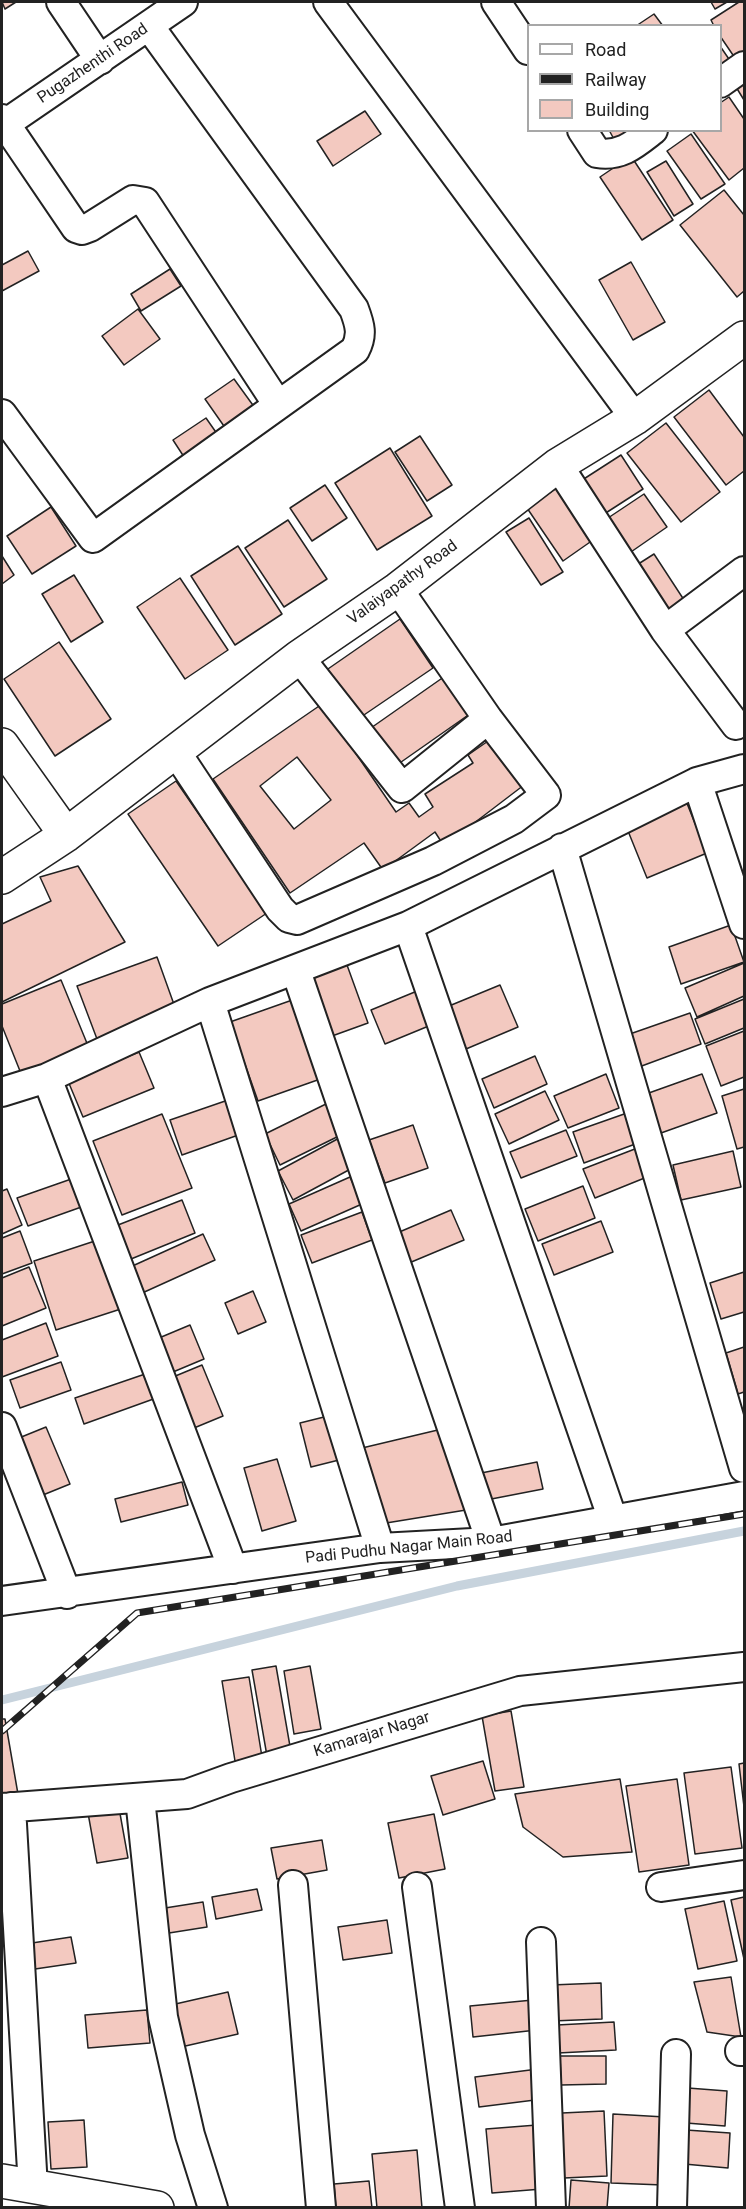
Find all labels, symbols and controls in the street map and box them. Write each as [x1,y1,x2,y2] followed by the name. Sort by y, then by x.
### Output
[34,20,152,108] street label: Pugazhenthi Road
[527,24,722,132] legend
[585,39,626,60] text: Road
[585,69,646,90] text: Railway
[585,99,649,120] text: Building
[344,537,462,629] street label: Valaiyapathy Road
[304,1528,514,1568] street label: Padi Pudhu Nagar Main Road
[312,1708,432,1762] street label: Kamarajar Nagar

